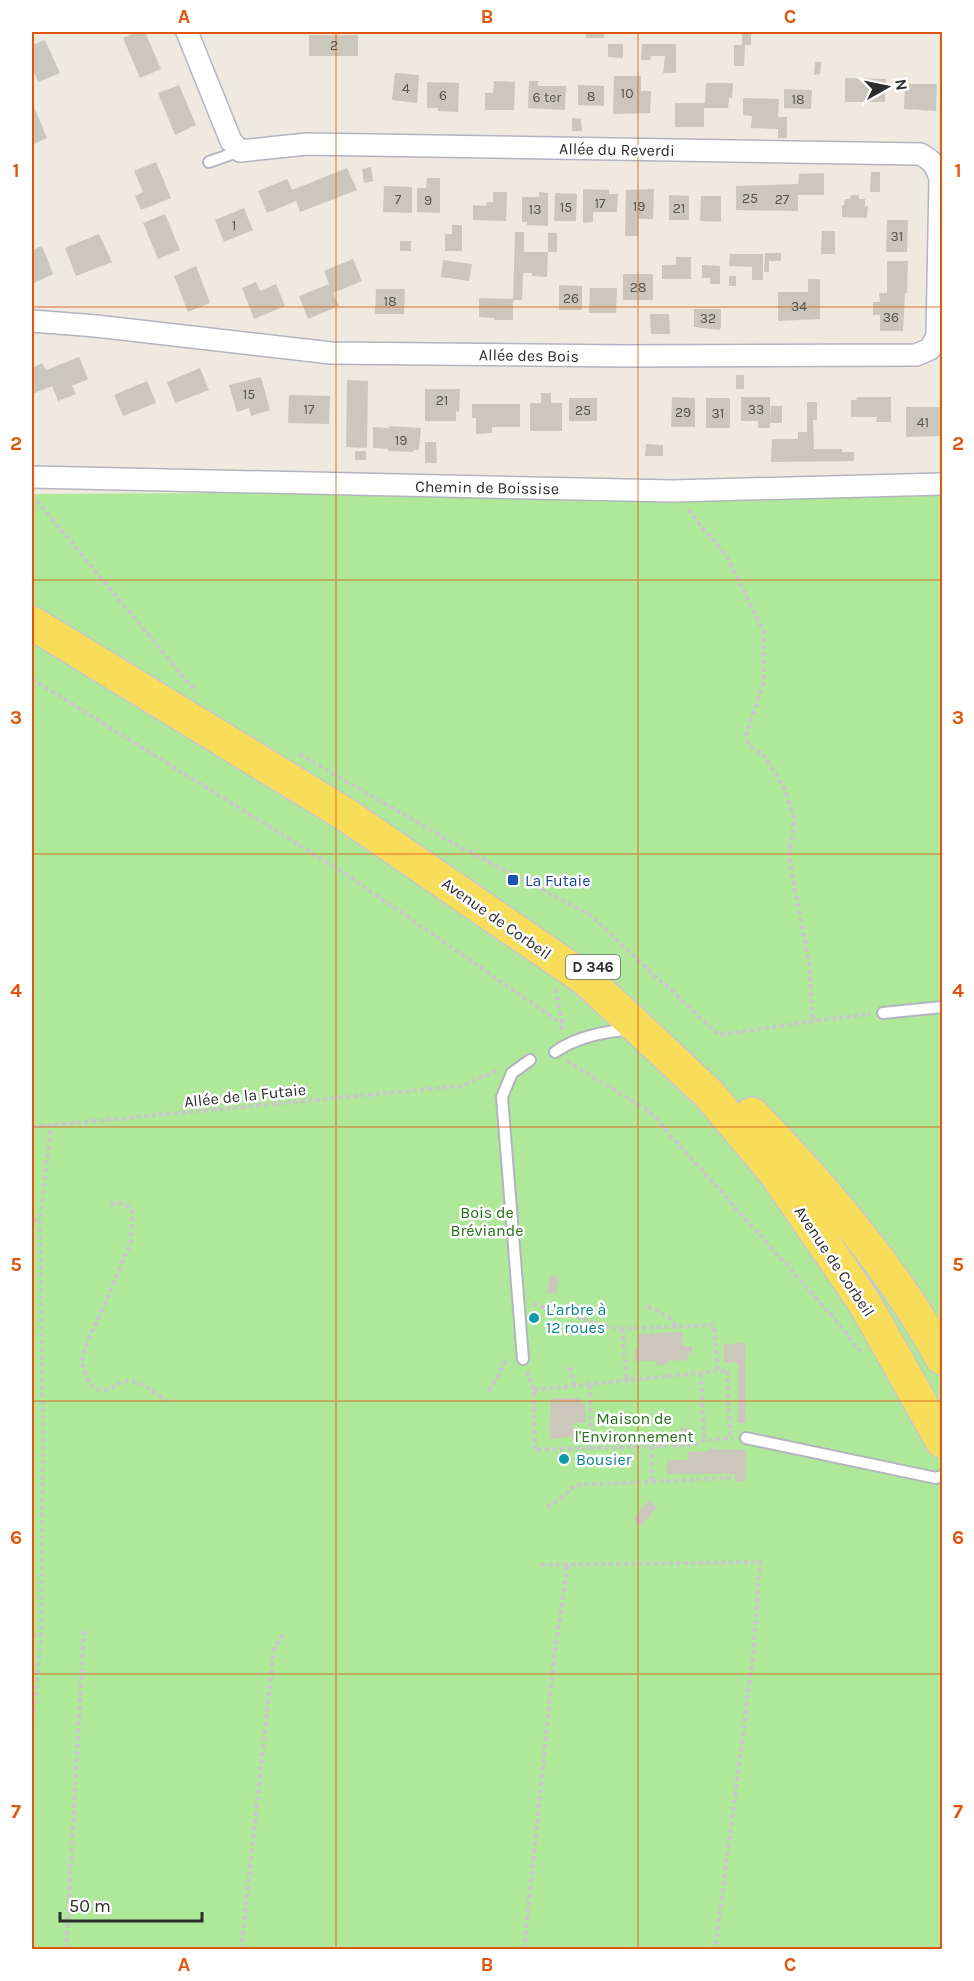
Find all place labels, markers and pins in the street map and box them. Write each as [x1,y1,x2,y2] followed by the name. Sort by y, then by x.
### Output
[525,871,591,890] place label: La Futaie
[506,873,520,887] marker: La Futaie
[546,1300,606,1337] place label: L'arbre à 12 roues
[527,1311,541,1325] marker: L'arbre à 12 roues
[576,1450,632,1469] place label: Bousier
[557,1452,571,1466] marker: Bousier

